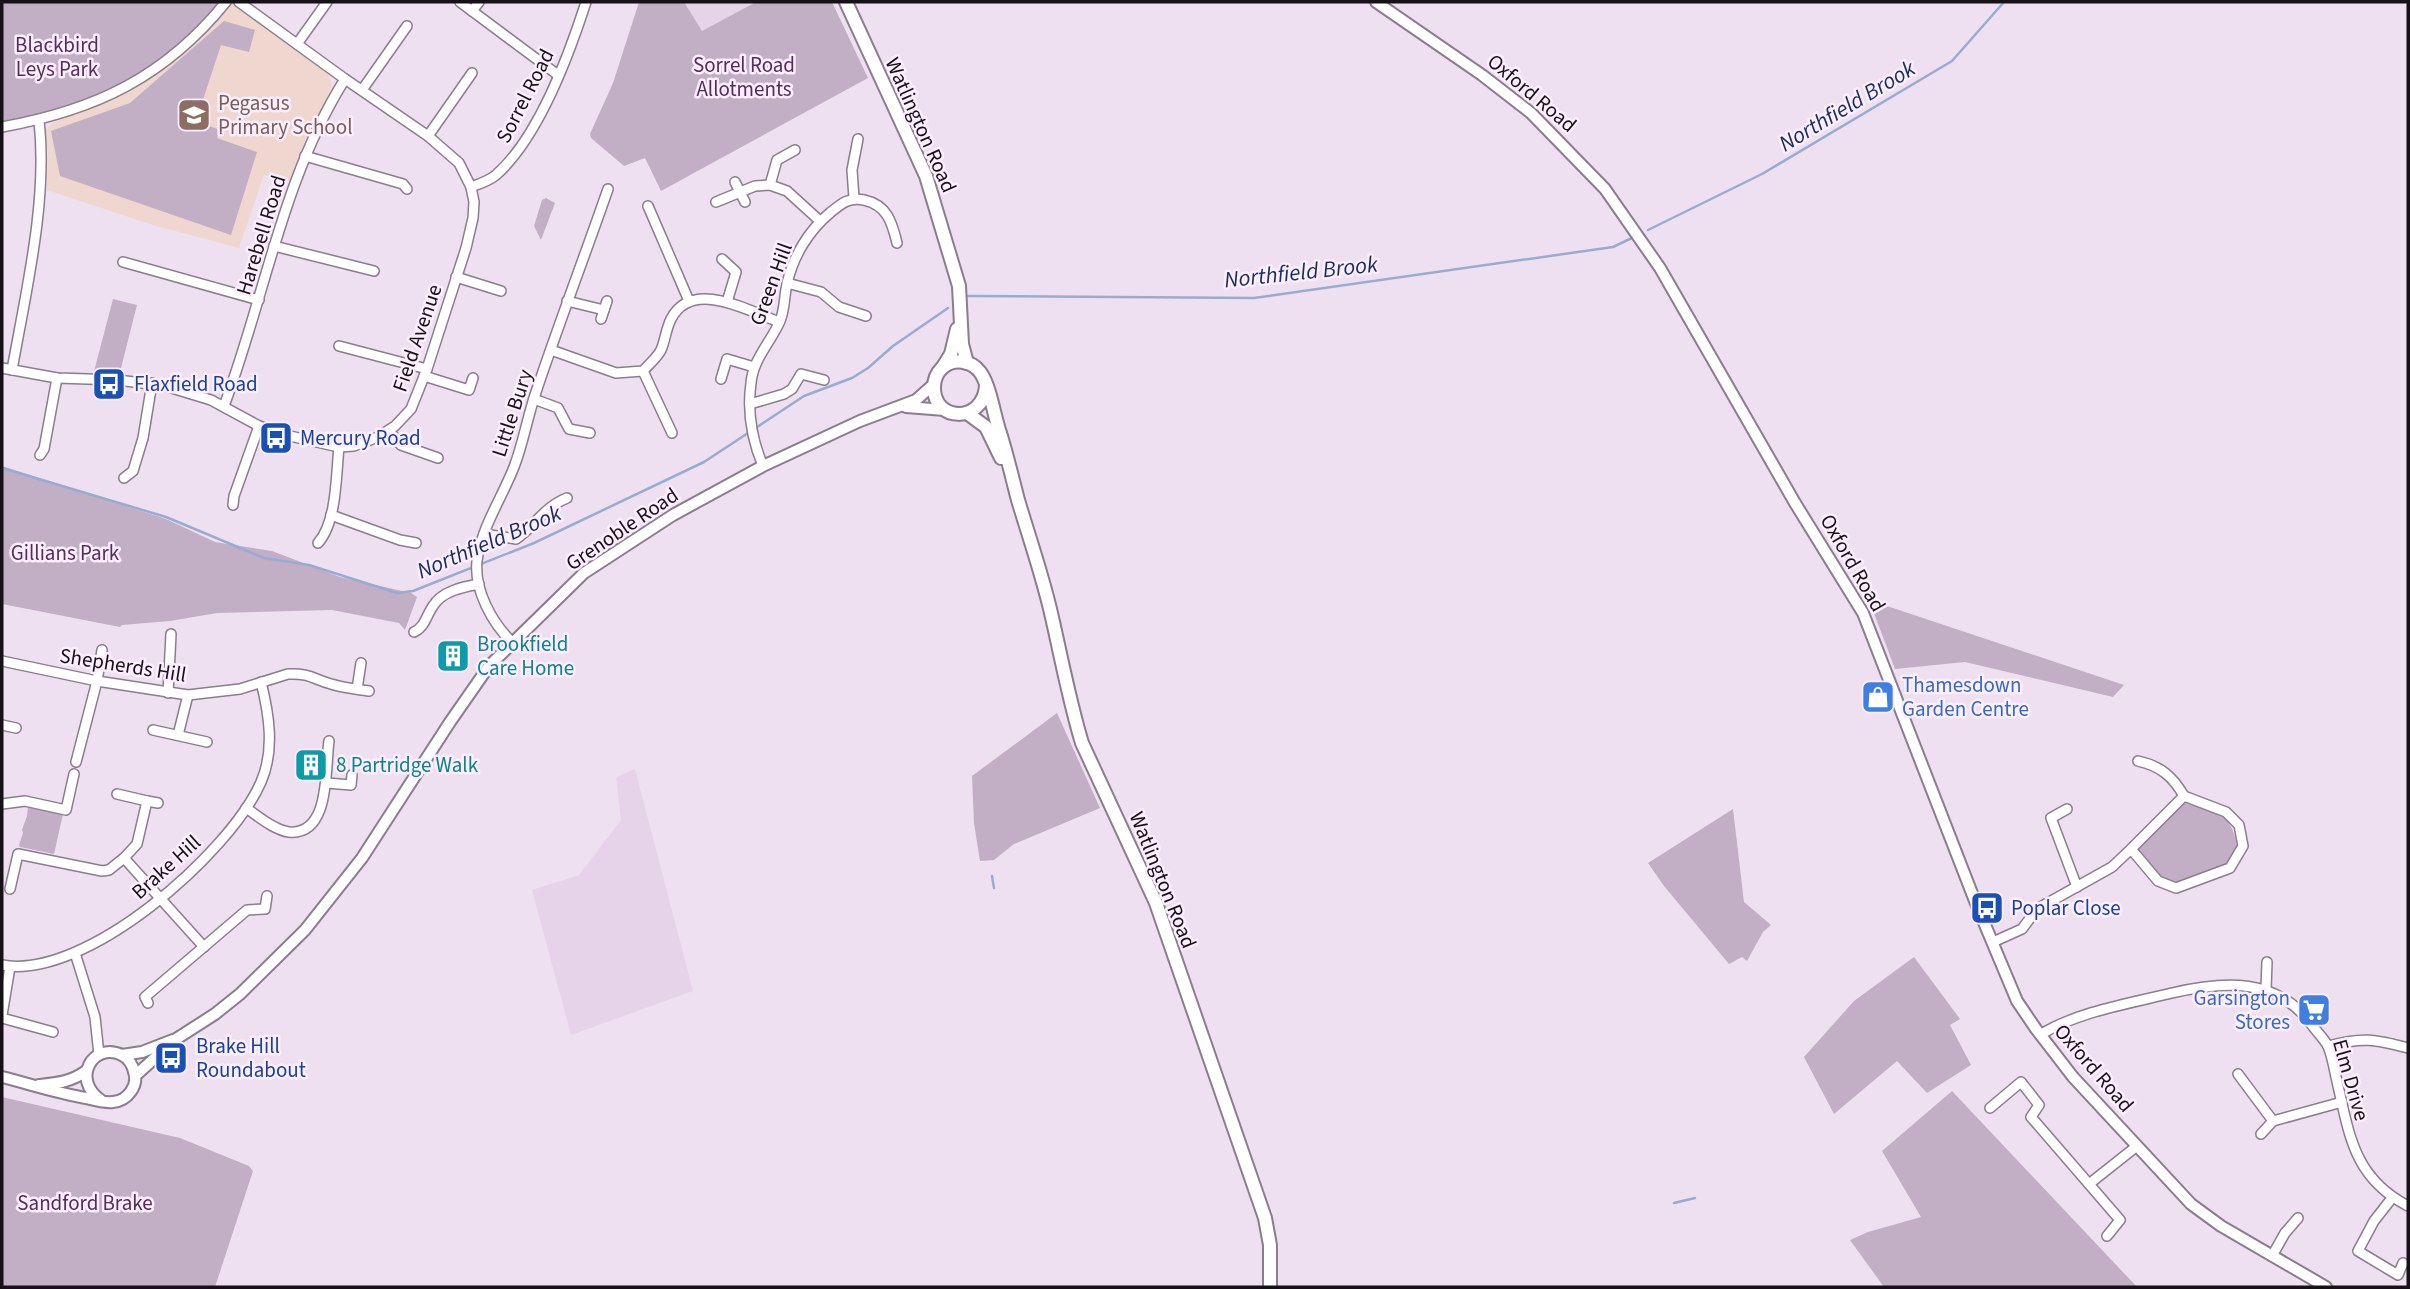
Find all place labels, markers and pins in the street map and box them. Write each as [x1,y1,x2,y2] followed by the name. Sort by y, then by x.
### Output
[218,88,353,142] place label: Pegasus Primary School
[175,96,213,134] school or university icon: Pegasus Primary School
[90,365,128,403] bus stop icon: Flaxfield Road
[134,369,258,399] place label: Flaxfield Road
[257,419,295,457] bus stop icon: Mercury Road
[300,423,421,453] place label: Mercury Road
[477,629,574,683] place label: Brookfield Care Home
[434,637,472,675] building icon: Brookfield Care Home
[1902,670,2029,724] place label: Thamesdown Garden Centre
[1859,678,1897,716] shop icon: Thamesdown Garden Centre
[292,746,330,784] building icon: 8 Partridge Walk
[336,750,479,780] place label: 8 Partridge Walk
[1968,889,2006,927] bus stop icon: Poplar Close
[2011,893,2121,923] place label: Poplar Close
[2194,983,2290,1037] place label: Garsington Stores
[2295,991,2333,1029] supermarket icon: Garsington Stores
[196,1031,306,1085] place label: Brake Hill Roundabout
[152,1039,190,1077] bus stop icon: Brake Hill Roundabout

